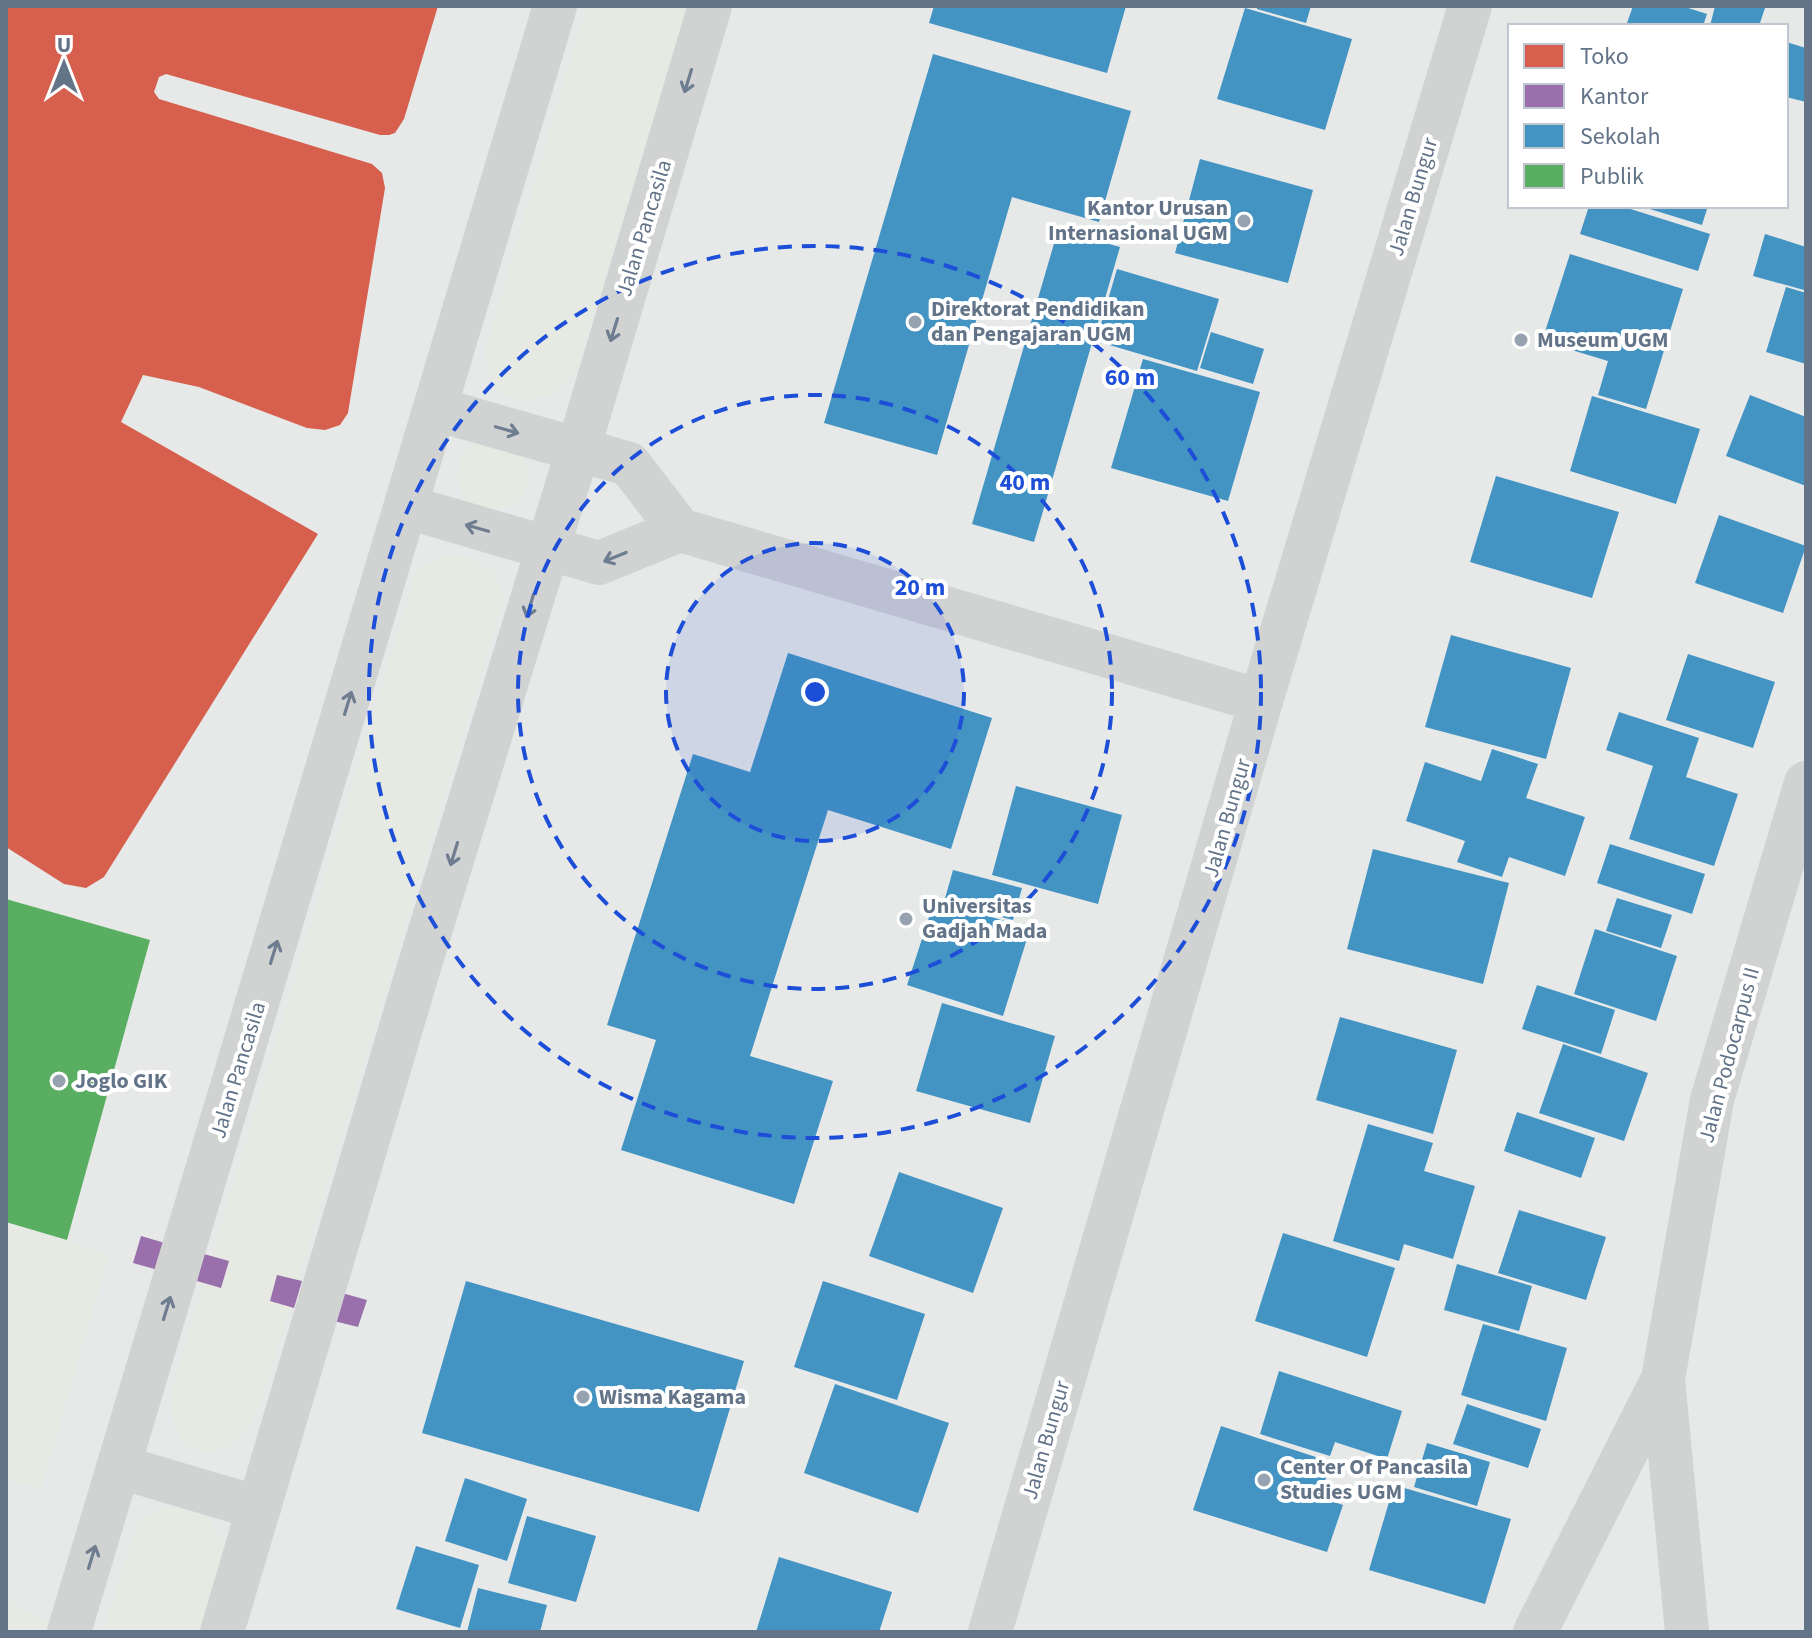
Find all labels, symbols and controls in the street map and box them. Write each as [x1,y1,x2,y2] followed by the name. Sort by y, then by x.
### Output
[24,24,104,104] north arrow
[1508,24,1788,208] legend
[57,29,71,61] text: U
[1580,39,1629,74] text: Toko
[680,67,695,93] one-way arrow
[1580,79,1649,114] text: Kantor
[1580,119,1660,154] text: Sekolah
[1380,133,1446,260] street label: Jalan Bungur
[608,156,680,300] street label: Jalan Pancasila
[1580,159,1644,194] text: Publik
[1048,192,1228,249] place label: Kantor Urusan Internasional UGM
[1235,212,1253,230] marker: Kantor Urusan Internasional UGM
[931,293,1145,350] place label: Direktorat Pendidikan dan Pengajaran UGM
[906,313,924,331] marker: Direktorat Pendidikan dan Pengajaran UGM
[606,317,620,342] one-way arrow
[1537,324,1669,356] place label: Museum UGM
[1512,331,1530,349] marker: Museum UGM
[1105,360,1155,395] text: 60 m
[494,423,520,438] one-way arrow
[1000,465,1050,500] text: 40 m
[465,520,491,535] one-way arrow
[603,550,628,565] one-way arrow
[895,570,945,605] text: 20 m
[522,592,537,618] one-way arrow
[801,678,829,706] centre of rings
[342,691,356,716] one-way arrow
[1195,754,1259,881] street label: Jalan Bungur
[446,841,460,866] one-way arrow
[922,890,1047,947] place label: Universitas Gadjah Mada
[897,910,915,928] marker: Universitas Gadjah Mada
[268,940,282,965] one-way arrow
[1690,964,1768,1146] street label: Jalan Podocarpus II
[202,998,274,1142] street label: Jalan Pancasila
[75,1065,168,1097] place label: Joglo GIK
[50,1072,68,1090] marker: Joglo GIK
[160,1296,175,1322] one-way arrow
[1014,1376,1078,1503] street label: Jalan Bungur
[599,1381,746,1413] place label: Wisma Kagama
[574,1388,592,1406] marker: Wisma Kagama
[1280,1451,1468,1508] place label: Center Of Pancasila Studies UGM
[1255,1471,1273,1489] marker: Center Of Pancasila Studies UGM
[85,1545,100,1571] one-way arrow

